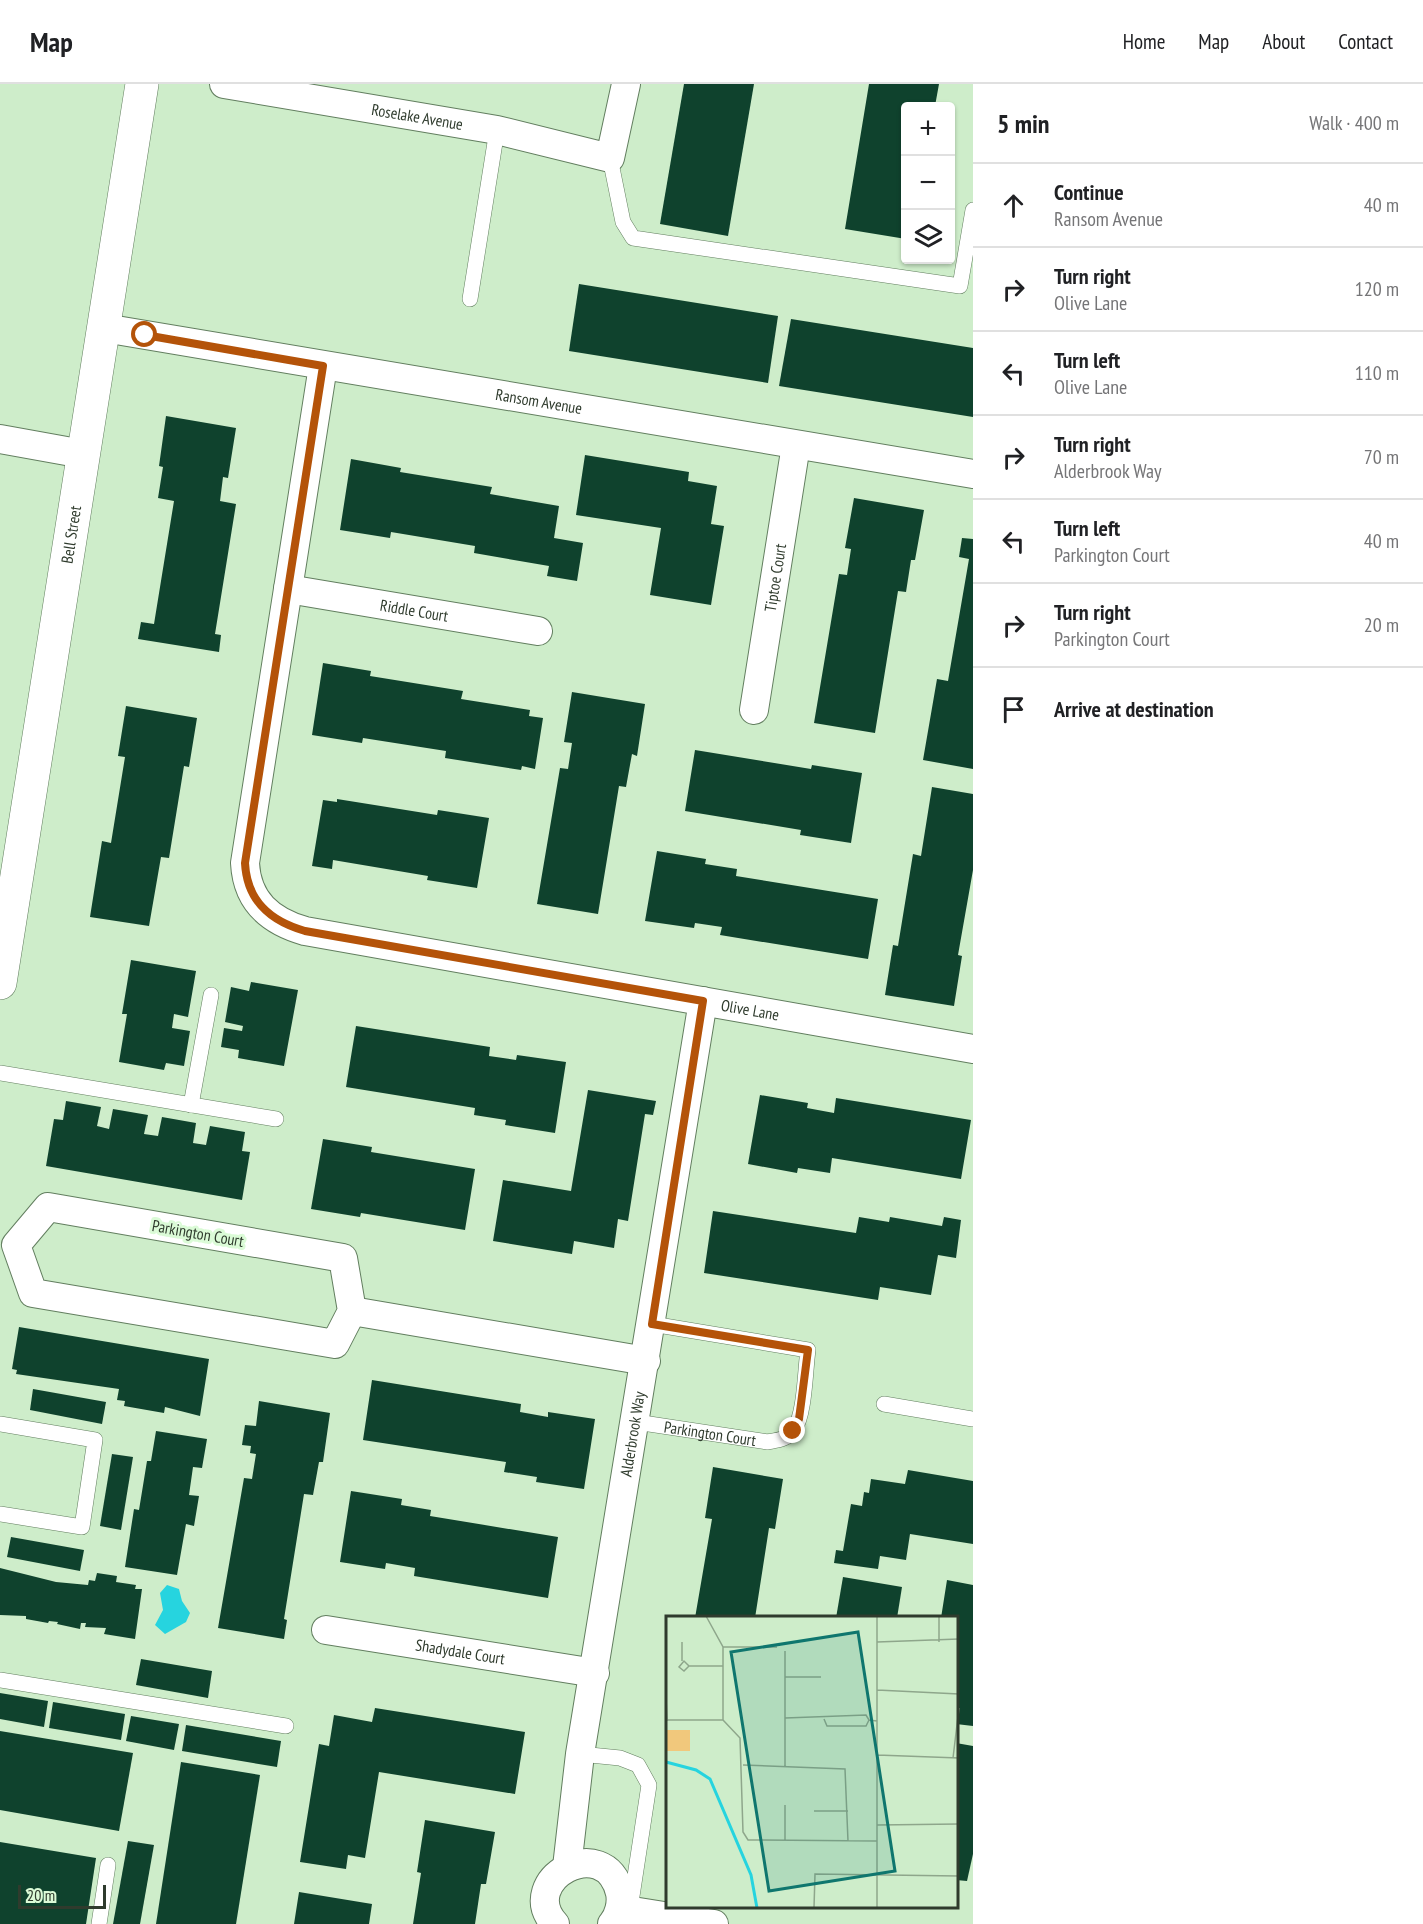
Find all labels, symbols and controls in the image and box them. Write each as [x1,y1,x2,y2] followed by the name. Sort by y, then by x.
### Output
[30,23,73,60] text: Map
[1123,28,1165,55] text: Home
[1198,28,1229,55] text: Map
[1262,28,1305,55] text: About
[1338,28,1393,55] text: Contact
[370,99,464,134] street label: Roselake Avenue
[901,102,955,264] map controls
[901,102,955,156] button: +
[997,107,1050,140] text: 5 min
[1309,110,1399,136] text: Walk · 400 m
[901,156,955,210] button: −
[1054,178,1124,206] text: Continue
[997,189,1030,222] icon: ahead
[1364,192,1399,218] text: 40 m
[1054,206,1163,232] text: Ransom Avenue
[901,210,955,264] button: layers
[1054,262,1131,290] text: Turn right
[997,273,1030,306] icon: right
[1355,276,1399,302] text: 120 m
[1054,290,1127,316] text: Olive Lane
[131,321,157,347] route start
[1054,346,1120,374] text: Turn left
[997,357,1030,390] icon: left
[1355,360,1399,386] text: 110 m
[1054,374,1127,400] text: Olive Lane
[494,384,584,418] street label: Ransom Avenue
[1054,430,1131,458] text: Turn right
[997,441,1030,474] icon: right
[1364,444,1399,470] text: 70 m
[1054,458,1161,484] text: Alderbrook Way
[56,504,85,565] street label: Bell Street
[1054,514,1120,542] text: Turn left
[997,525,1030,558] icon: left
[1364,528,1399,554] text: 40 m
[760,542,790,613] street label: Tiptoe Court
[1054,542,1170,568] text: Parkington Court
[379,595,450,626] street label: Riddle Court
[1054,598,1131,626] text: Turn right
[997,609,1030,642] icon: right
[1364,612,1399,638] text: 20 m
[1054,626,1170,652] text: Parkington Court
[997,693,1030,726] icon: arrive
[1054,695,1214,723] text: Arrive at destination
[720,995,781,1025] street label: Olive Lane
[151,1215,246,1251] street label: Parkington Court
[615,1390,649,1478] street label: Alderbrook Way
[663,1416,758,1450] street label: Parkington Court
[779,1417,805,1443] route end
[666,1616,958,1909] inset map
[414,1634,507,1669] street label: Shadydale Court
[18,1882,106,1910] scale bar
[27,1885,55,1905] text: 20 m

